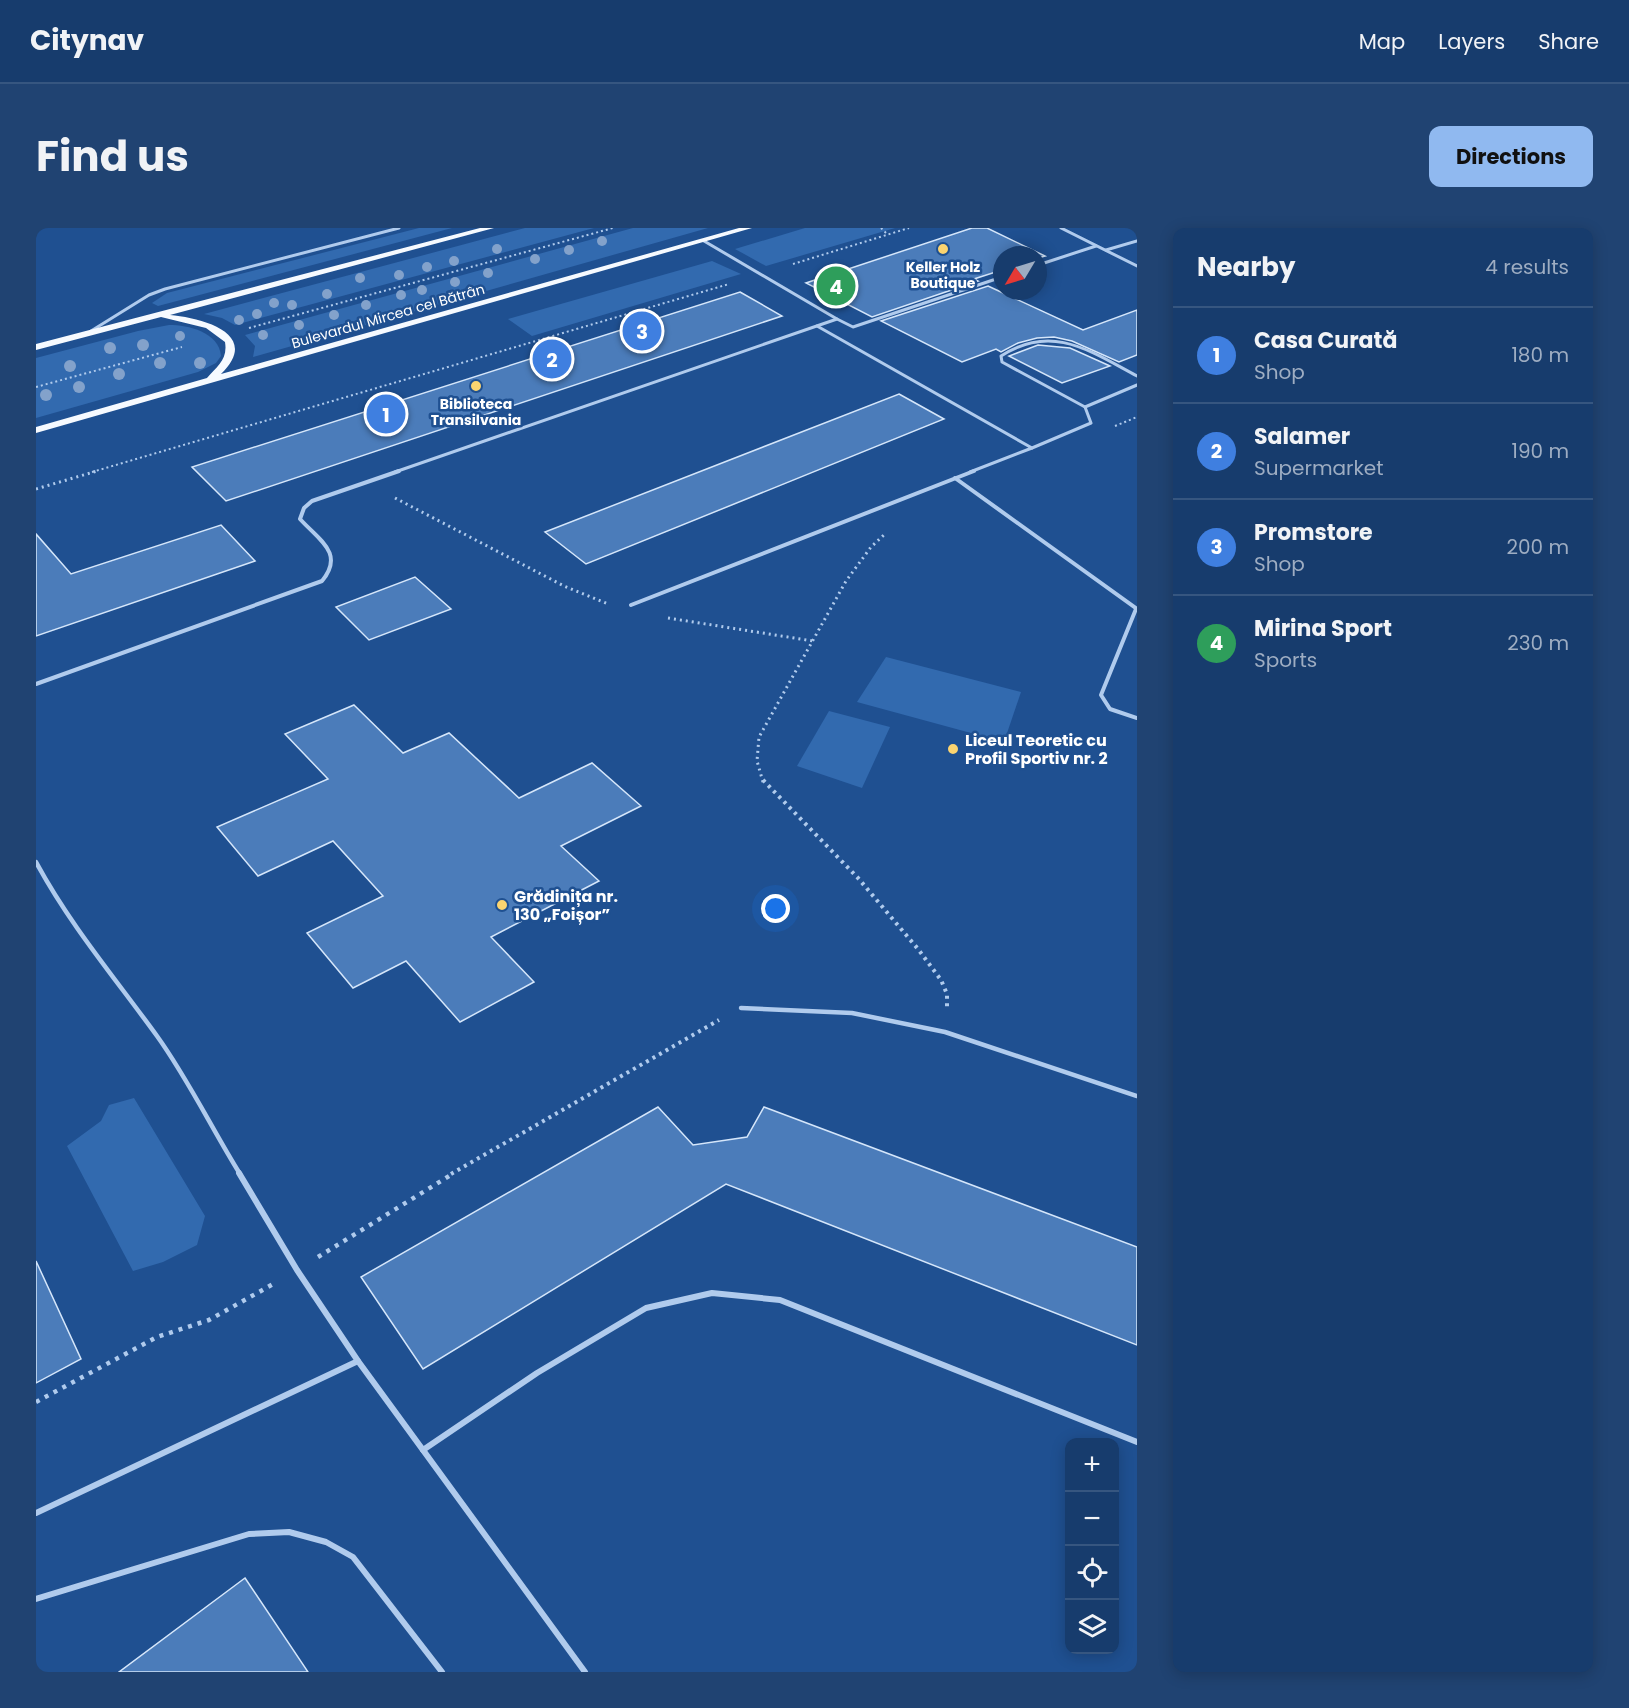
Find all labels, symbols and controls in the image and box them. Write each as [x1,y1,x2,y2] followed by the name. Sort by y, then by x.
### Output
[30,21,144,60] text: Citynav
[1359,27,1405,56] text: Map
[1438,27,1505,56] text: Layers
[1538,27,1599,56] text: Share
[1429,126,1593,187] button: Directions
[36,127,189,186] text: Find us
[936,242,950,256] marker: Keller Holz Boutique
[993,246,1047,300] north arrow
[1197,249,1295,285] text: Nearby
[1485,253,1569,281] text: 4 results
[906,257,980,293] place label: Keller Holz Boutique
[816,264,856,308] pin: 4
[289,279,487,353] street label: Bulevardul Mircea cel Bătrân
[622,308,662,354] pin: 3
[1254,325,1397,356] text: Casa Curată
[532,336,572,382] pin: 2
[1213,341,1220,369] text: 1
[1511,341,1569,369] text: 180 m
[1254,358,1305,386] text: Shop
[469,379,483,393] marker: Biblioteca Transilvania
[366,392,406,436] pin: 1
[431,394,521,430] place label: Biblioteca Transilvania
[1254,421,1350,452] text: Salamer
[1211,437,1222,465] text: 2
[1512,437,1569,465] text: 190 m
[1254,454,1383,482] text: Supermarket
[1254,517,1373,548] text: Promstore
[1210,533,1223,561] text: 3
[1506,533,1569,561] text: 200 m
[1254,550,1305,578] text: Shop
[1254,613,1392,644] text: Mirina Sport
[1210,629,1223,657] text: 4
[1507,629,1569,657] text: 230 m
[1254,646,1317,674] text: Sports
[965,729,1108,770] place label: Liceul Teoretic cu Profil Sportiv nr. 2
[946,742,960,756] marker: Liceul Teoretic cu Profil Sportiv nr. 2
[514,885,618,926] place label: Grădinița nr. 130 „Foișor”
[761,894,790,923] your location
[495,898,509,912] marker: Grădinița nr. 130 „Foișor”
[1065,1438,1119,1654] map controls
[1065,1438,1119,1492] button: +
[1065,1492,1119,1546] button: −
[1065,1546,1119,1600] button: locate
[1065,1600,1119,1654] button: layers

